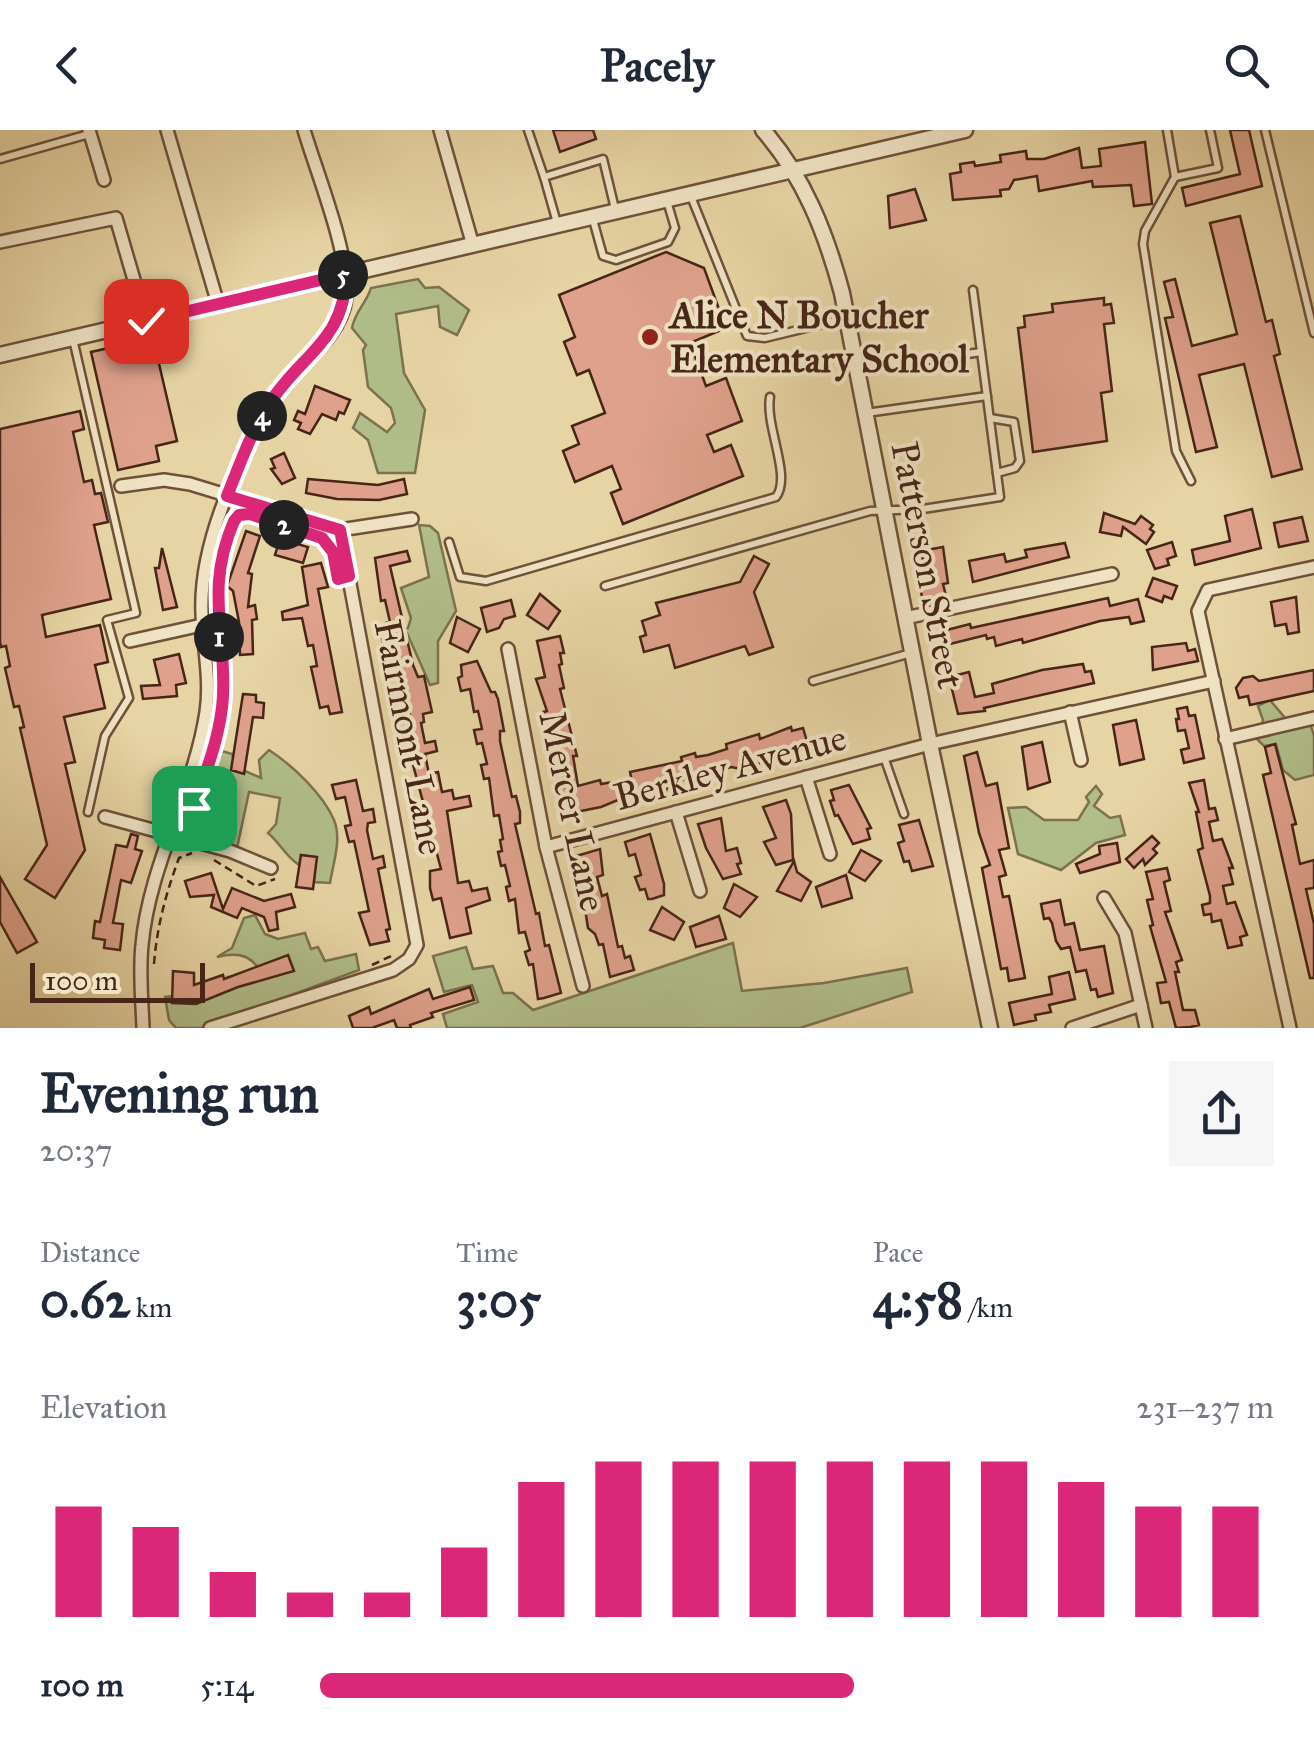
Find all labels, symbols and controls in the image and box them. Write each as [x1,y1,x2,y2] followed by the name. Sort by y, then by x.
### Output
[40,38,95,93] icon: back
[600,38,714,93] text: Pacely
[1219,38,1274,93] icon: search
[318,250,368,300] pin: 5
[336,257,350,292] text: 5
[104,279,189,364] pin
[668,292,970,382] place label: Alice N Boucher Elementary School
[119,294,174,349] icon: check
[639,326,661,348] marker: Alice N Boucher Elementary School
[237,391,287,441] pin: 4
[254,398,270,433] text: 4
[882,438,974,692] street label: Patterson Street
[259,500,309,550] pin: 2
[277,507,291,542] text: 2
[194,612,244,662] pin: 1
[365,616,455,858] street label: Fairmont Lane
[213,619,225,654] text: 1
[529,707,617,915] street label: Mercer Lane
[609,714,851,820] street label: Berkley Avenue
[152,766,237,851] pin
[167,781,222,836] icon: arrive
[30,958,205,1003] scale bar
[45,963,118,998] text: 100 m
[40,1060,319,1127] text: Evening run
[1169,1061,1274,1166] button: share
[40,1131,112,1170] text: 20:37
[40,1235,140,1270] text: Distance
[456,1235,518,1270] text: Time
[873,1235,923,1270] text: Pace
[40,1270,130,1331] text: 0.62
[456,1270,541,1331] text: 3:05
[873,1270,963,1331] text: 4:58
[130,1290,172,1325] text: km
[963,1290,1013,1325] text: /km
[40,1388,167,1427] text: Elevation
[1137,1388,1274,1427] text: 231–237 m
[40,1666,124,1705] text: 100 m
[200,1666,253,1705] text: 5:14

